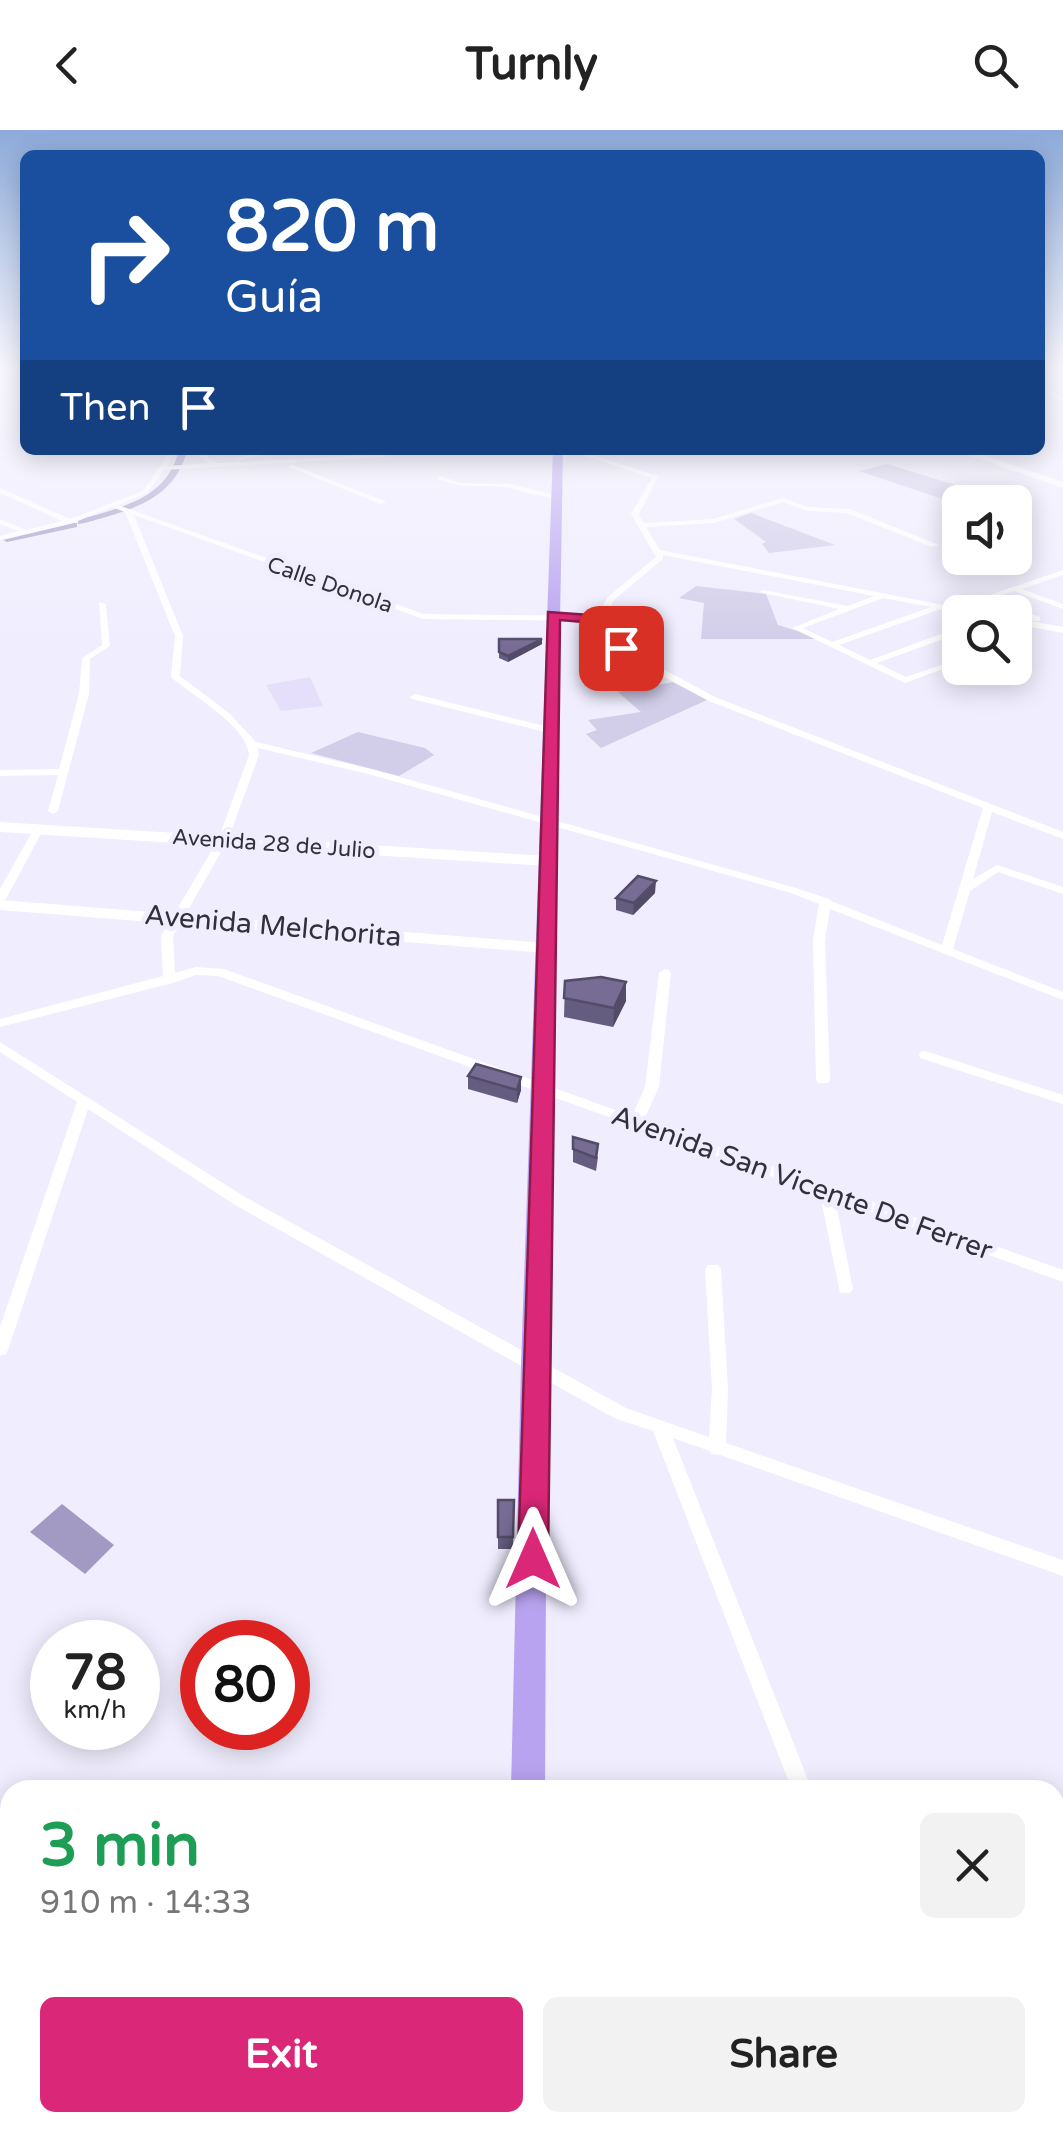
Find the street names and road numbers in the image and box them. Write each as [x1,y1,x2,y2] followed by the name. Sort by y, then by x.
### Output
[264,551,396,619] street label: Calle Donola
[171,824,377,864] street label: Avenida 28 de Julio
[143,898,403,954] street label: Avenida Melchorita
[607,1098,997,1268] street label: Avenida San Vicente De Ferrer

